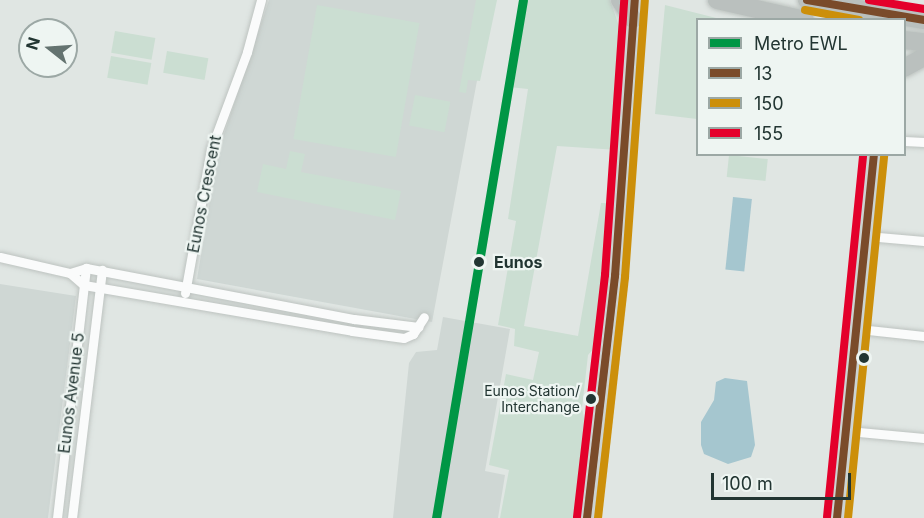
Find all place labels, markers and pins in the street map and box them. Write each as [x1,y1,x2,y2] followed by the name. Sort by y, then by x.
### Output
[469,252,489,272] marker: Eunos
[494,252,542,272] place label: Eunos
[858,352,870,364] unlabelled marker
[484,383,580,416] place label: Eunos Station/ Interchange
[585,393,597,405] marker: Eunos Station/ Interchange

